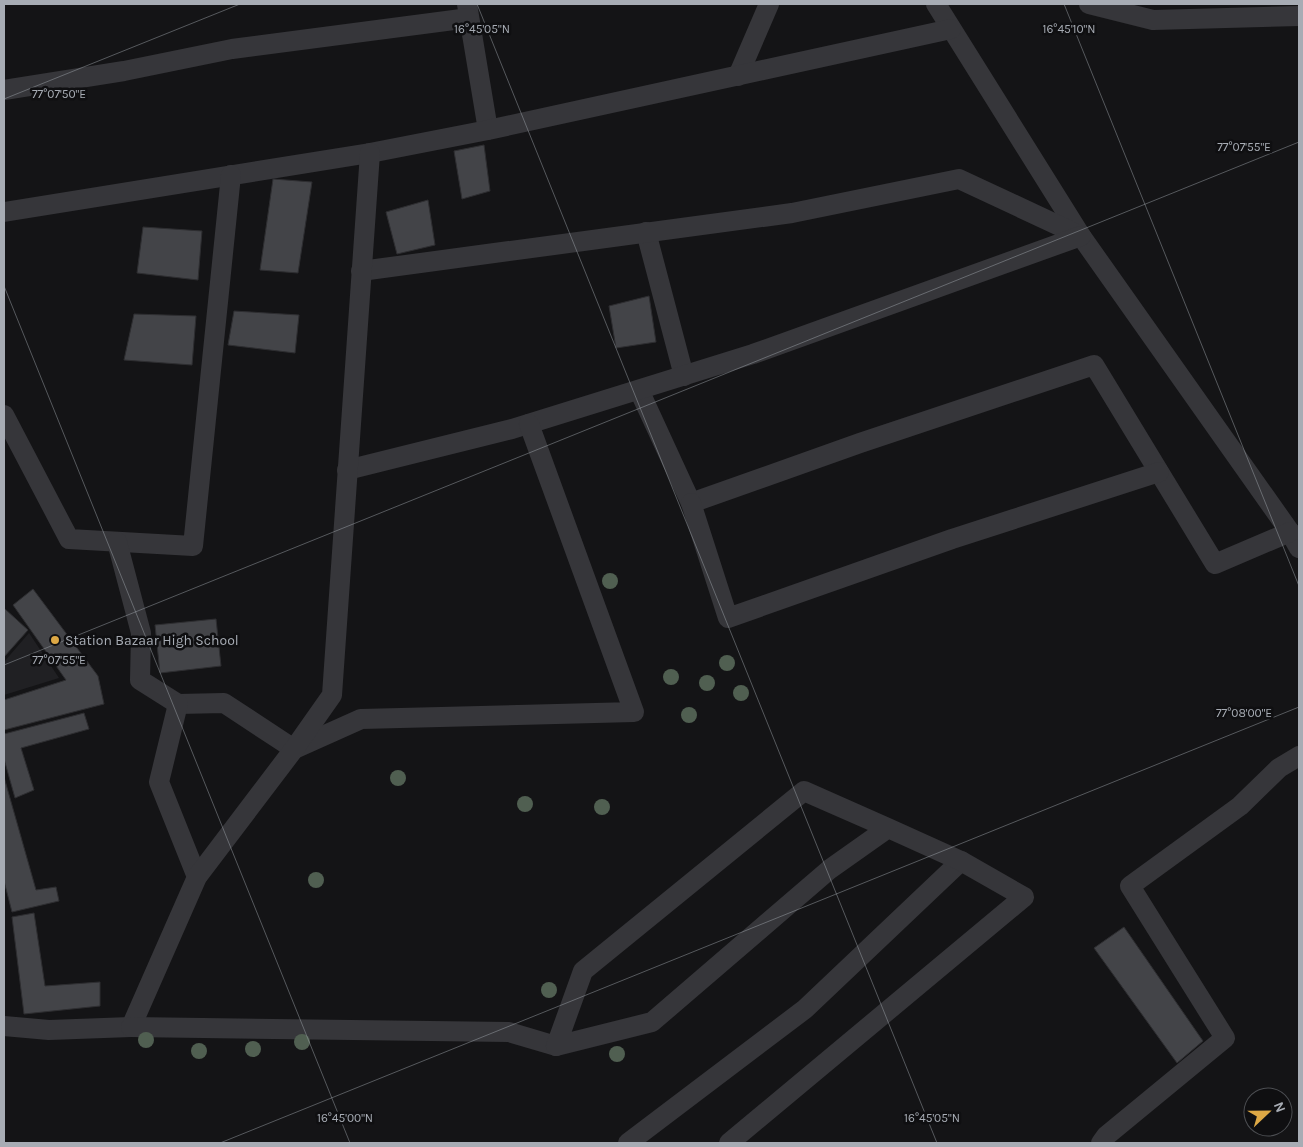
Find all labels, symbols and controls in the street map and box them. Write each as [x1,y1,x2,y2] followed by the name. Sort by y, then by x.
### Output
[454,22,510,36] text: 16°45'05"N
[1043,22,1095,36] text: 16°45'10"N
[32,87,86,101] text: 77°07'50"E
[1217,140,1271,154] text: 77°07'55"E
[65,632,239,649] place label: Station Bazaar High School
[49,634,61,646] marker: Station Bazaar High School
[32,653,86,667] text: 77°07'55"E
[1216,706,1272,720] text: 77°08'00"E
[1243,1087,1293,1137] north arrow
[1270,1099,1289,1115] text: N
[317,1111,373,1125] text: 16°45'00"N
[904,1111,960,1125] text: 16°45'05"N

